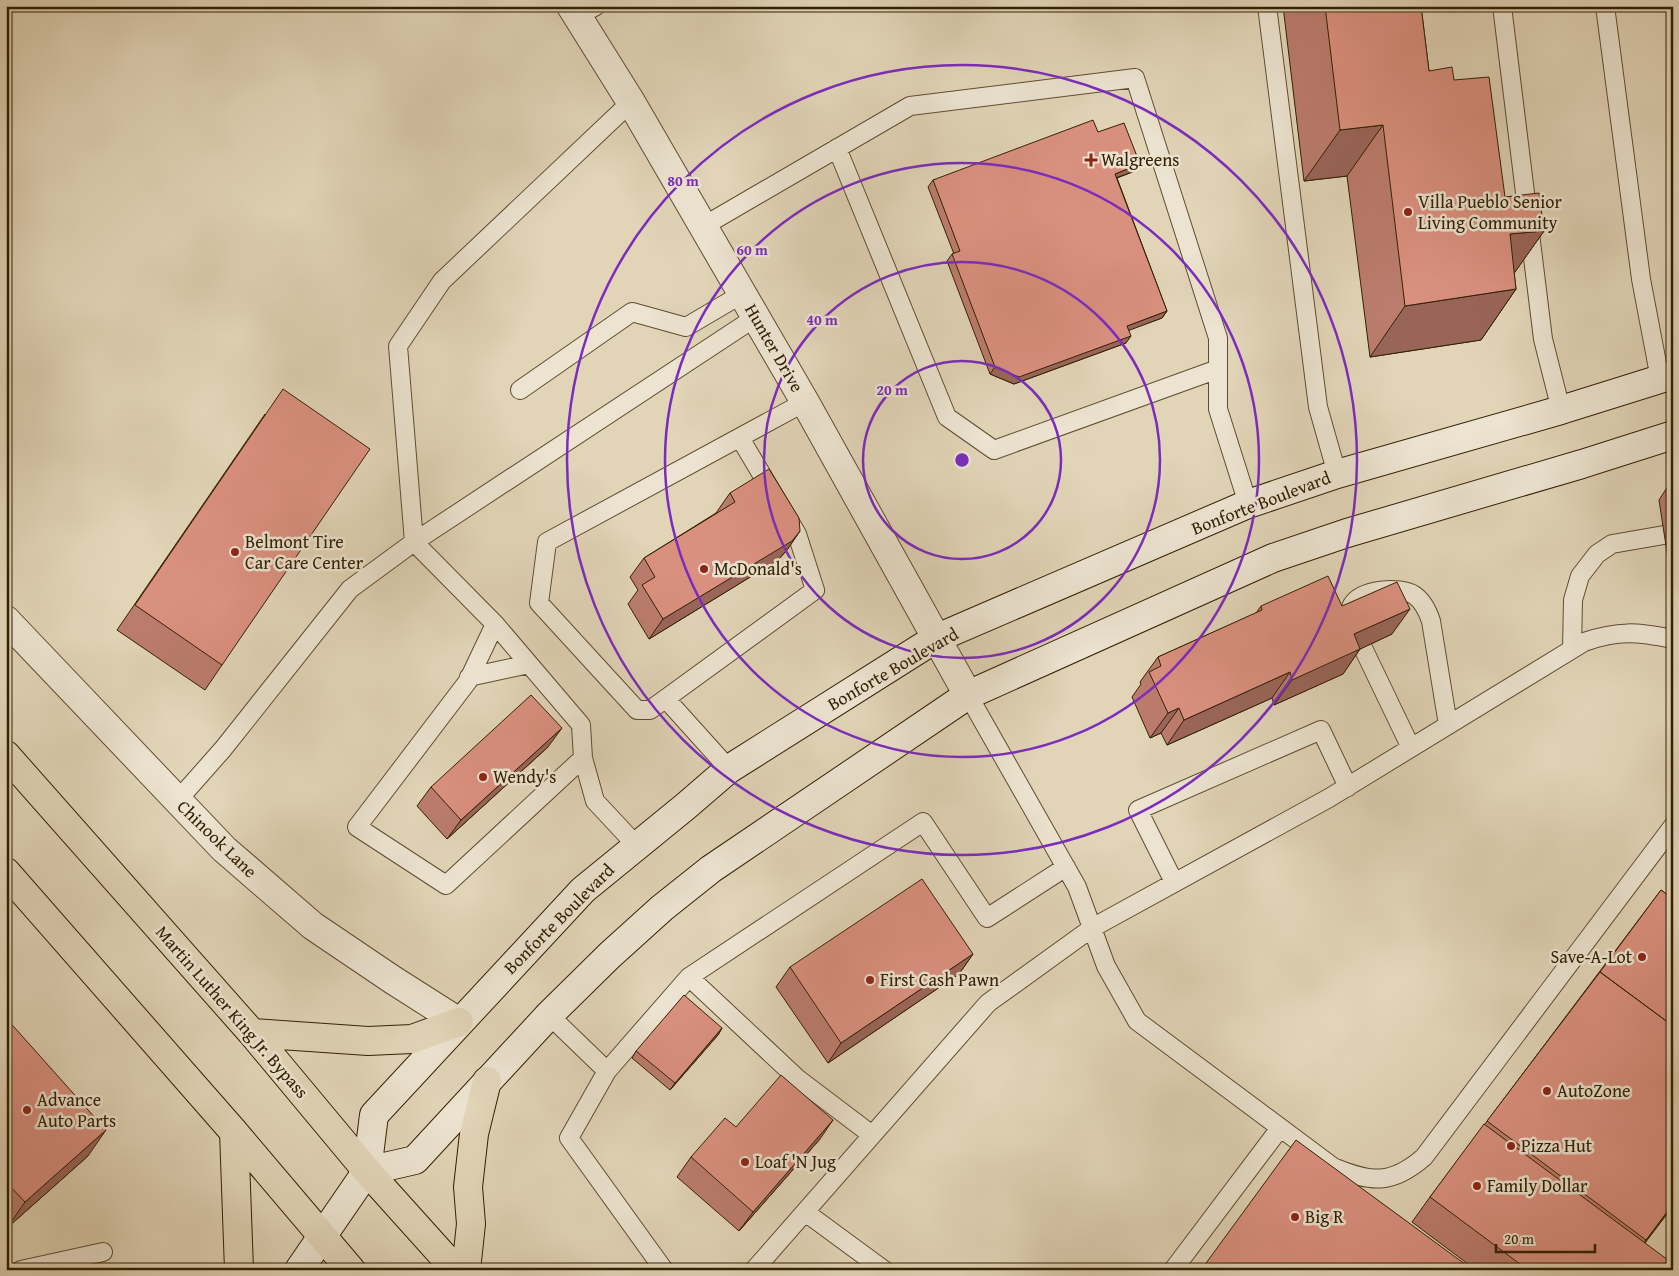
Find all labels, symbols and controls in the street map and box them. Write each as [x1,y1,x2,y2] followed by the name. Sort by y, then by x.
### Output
[1101,146,1179,173] place label: Walgreens
[1085,154,1097,166] marker: Walgreens
[667,170,699,191] text: 80 m
[1418,188,1562,236] place label: Villa Pueblo Senior Living Community
[1402,206,1414,218] marker: Villa Pueblo Senior Living Community
[736,239,768,260] text: 60 m
[738,298,811,397] street label: Hunter Drive
[806,309,838,330] text: 40 m
[876,379,908,400] text: 20 m
[953,451,971,469] centre of rings
[1187,463,1335,542] street label: Bonforte Boulevard
[245,528,364,576] place label: Belmont Tire Car Care Center
[229,546,241,558] marker: Belmont Tire Car Care Center
[714,555,802,582] place label: McDonald's
[698,563,710,575] marker: McDonald's
[822,620,964,717] street label: Bonforte Boulevard
[493,763,557,790] place label: Wendy's
[477,771,489,783] marker: Wendy's
[171,793,264,884] street label: Chinook Lane
[497,857,621,980] street label: Bonforte Boulevard
[150,919,315,1104] street label: Martin Luther King Jr. Bypass
[1550,943,1633,970] place label: Save-A-Lot
[1636,951,1648,963] marker: Save-A-Lot
[880,966,999,993] place label: First Cash Pawn
[864,974,876,986] marker: First Cash Pawn
[1557,1077,1630,1104] place label: AutoZone
[1541,1085,1553,1097] marker: AutoZone
[37,1086,116,1134] place label: Advance Auto Parts
[21,1104,33,1116] marker: Advance Auto Parts
[1521,1132,1593,1159] place label: Pizza Hut
[1505,1140,1517,1152] marker: Pizza Hut
[755,1148,836,1175] place label: Loaf 'N Jug
[739,1156,751,1168] marker: Loaf 'N Jug
[1487,1172,1588,1199] place label: Family Dollar
[1471,1180,1483,1192] marker: Family Dollar
[1305,1203,1344,1230] place label: Big R
[1289,1211,1301,1223] marker: Big R
[1496,1221,1595,1253] scale bar
[1504,1228,1535,1249] text: 20 m

